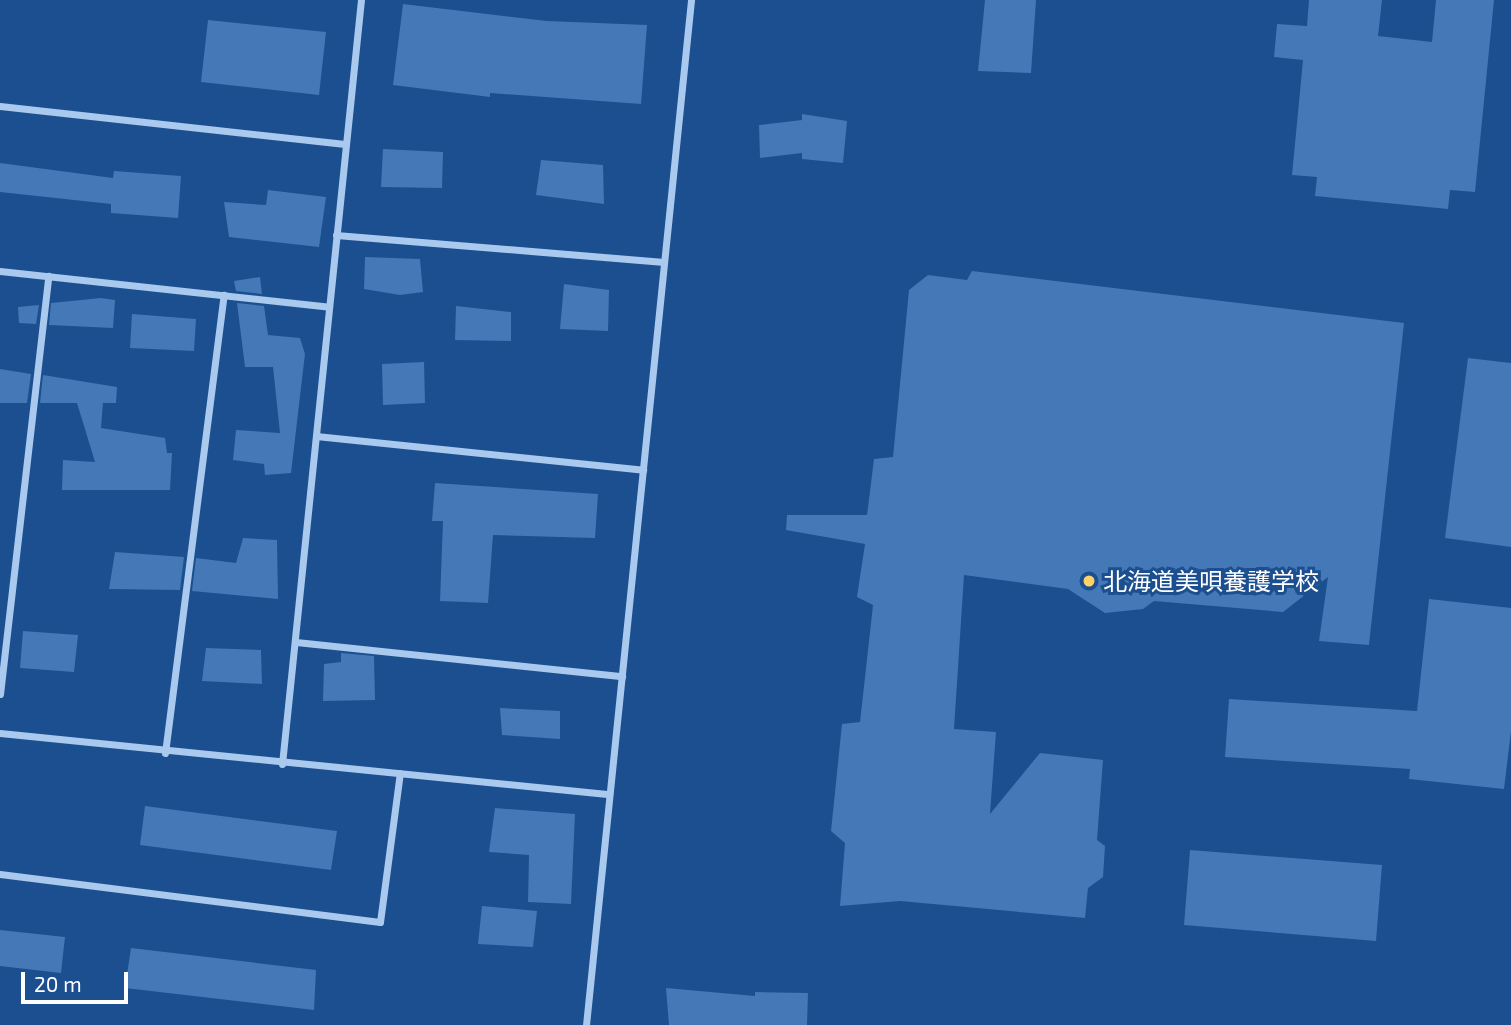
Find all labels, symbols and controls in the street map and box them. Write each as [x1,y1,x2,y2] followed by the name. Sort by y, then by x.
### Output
[1103,567,1319,595] place label: 北海道美唄養護学校
[1081,573,1097,589] marker: 北海道美唄養護学校
[24,958,131,1002] scale bar
[34,971,82,996] text: 20 m

